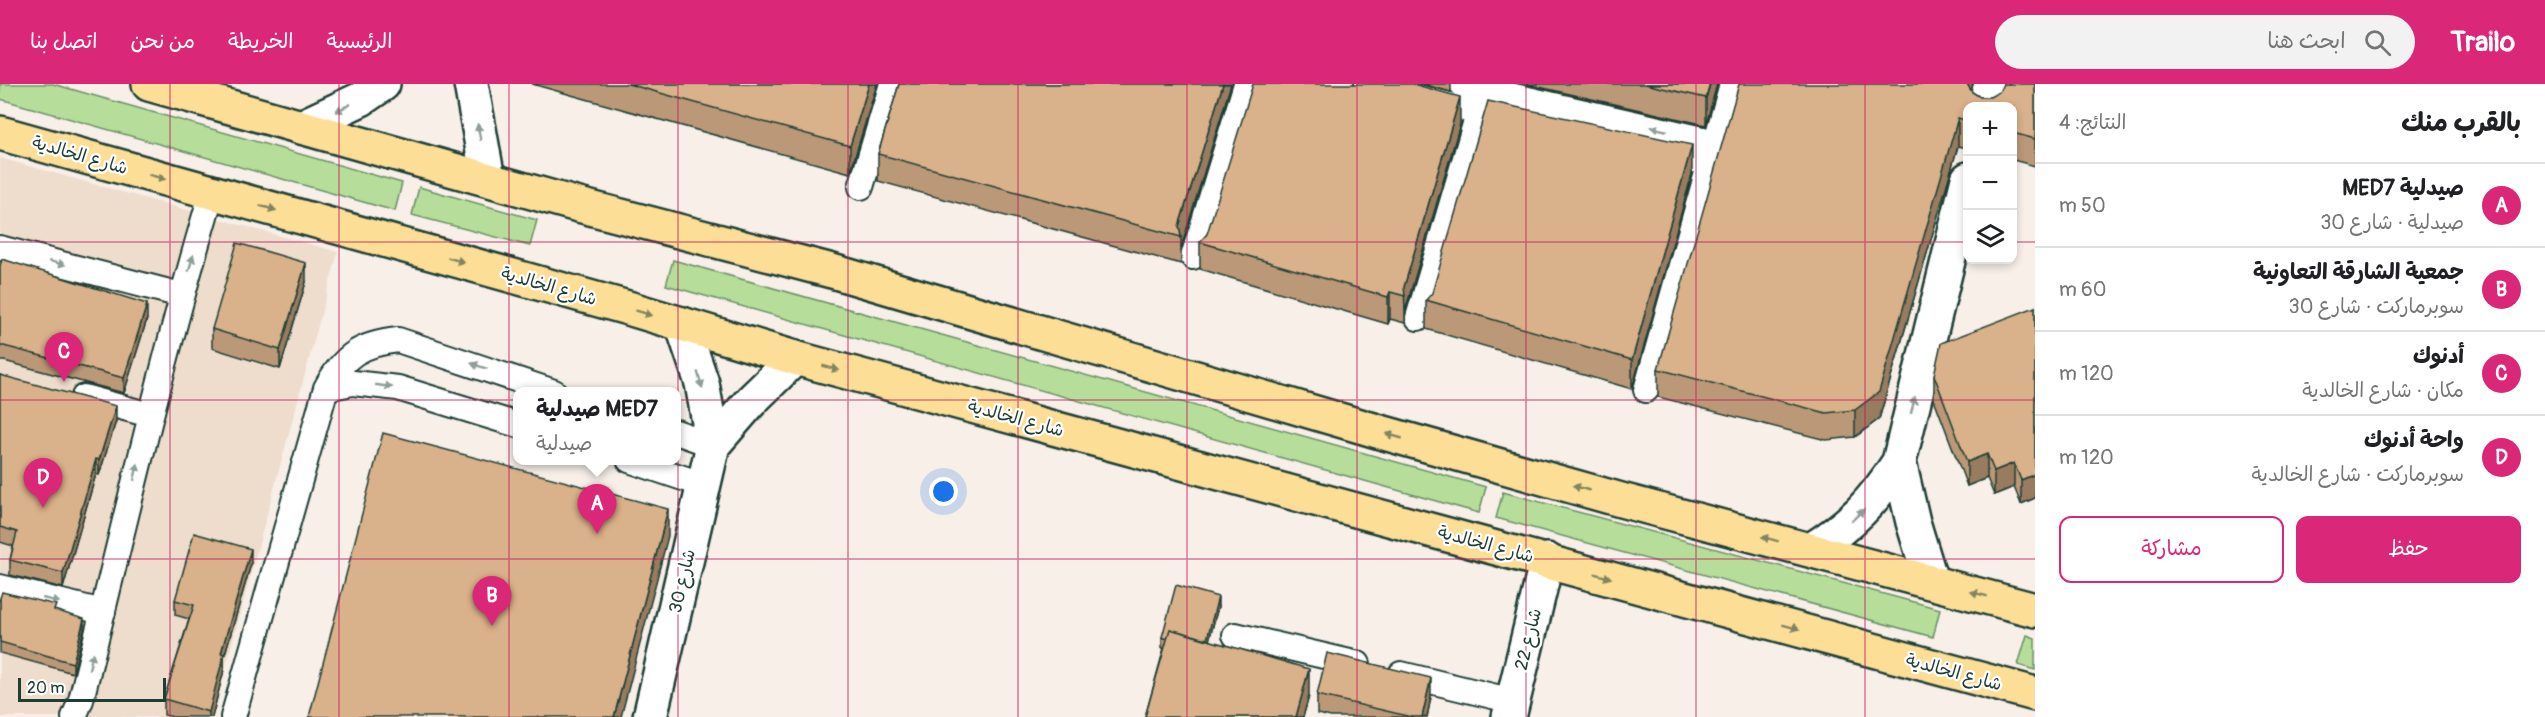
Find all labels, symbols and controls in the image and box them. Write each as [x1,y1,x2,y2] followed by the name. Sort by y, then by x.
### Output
[1995,15,2415,69] search box
[2451,25,2515,60] text: Trailo
[2361,26,2394,59] icon: search
[2267,27,2346,55] text: ابحث هنا
[30,28,97,55] text: اتصل بنا
[130,28,195,55] text: من نحن
[228,28,293,55] text: الخريطة
[326,28,392,55] text: الرئيسية
[1963,102,2017,264] map controls
[1963,102,2017,156] button: +
[334,103,351,113] one-way arrow
[2401,107,2521,139] text: بالقرب منك
[2059,110,2126,135] text: النتائج: 4
[474,122,483,141] one-way arrow
[1649,123,1668,133] one-way arrow
[29,131,130,180] street label: شارع الخالدية
[1963,156,2017,210] button: −
[149,173,167,182] one-way arrow
[2342,174,2464,202] text: صيدلية MED7
[2059,193,2106,218] text: 50 m
[2495,193,2508,218] text: A
[259,204,277,213] one-way arrow
[1963,210,2017,264] button: layers
[2320,210,2464,235] text: صيدلية · شارع 30
[187,254,196,272] one-way arrow
[447,256,465,265] one-way arrow
[47,258,66,268] one-way arrow
[2253,258,2464,286] text: جمعية الشارقة التعاونية
[498,262,599,311] street label: شارع الخالدية
[2059,277,2106,302] text: 60 m
[2496,277,2507,302] text: B
[2289,294,2464,319] text: سوبرماركت · شارع 30
[635,309,653,318] one-way arrow
[44,332,84,382] pin: C
[2413,342,2464,370] text: أدنوك
[470,361,488,371] one-way arrow
[2059,361,2114,386] text: 120 m
[2495,361,2508,386] text: C
[822,363,840,373] one-way arrow
[696,371,705,389] one-way arrow
[2302,378,2464,403] text: مكان · شارع الخالدية
[374,382,393,391] one-way arrow
[513,387,681,465] popup
[536,395,658,423] text: صيدلية MED7
[965,395,1066,442] street label: شارع الخالدية
[1908,396,1918,414] one-way arrow
[2364,426,2464,454] text: واحة أدنوك
[1385,430,1403,440] one-way arrow
[536,431,592,456] text: صيدلية
[2059,445,2114,470] text: 120 m
[2495,445,2508,470] text: D
[24,458,63,508] pin: D
[132,462,142,481] one-way arrow
[2251,462,2464,487] text: سوبرماركت · شارع الخالدية
[929,477,958,506] your location
[1572,483,1591,493] one-way arrow
[578,484,616,534] pin: A
[1850,508,1865,522] one-way arrow
[2059,516,2284,583] button: مشاركة
[2296,516,2521,583] button: حفظ
[1435,521,1536,568] street label: شارع الخالدية
[1761,534,1779,543] one-way arrow
[664,547,701,615] street label: شارع 30
[1594,571,1612,581] one-way arrow
[472,576,512,626] pin: B
[1970,589,1988,598] one-way arrow
[42,595,61,605] one-way arrow
[1510,606,1547,672] street label: شارع 22
[1782,623,1800,632] one-way arrow
[1903,649,2004,696] street label: شارع الخالدية
[86,652,96,671] one-way arrow
[18,675,166,702] scale bar
[27,678,65,698] text: 20 m

